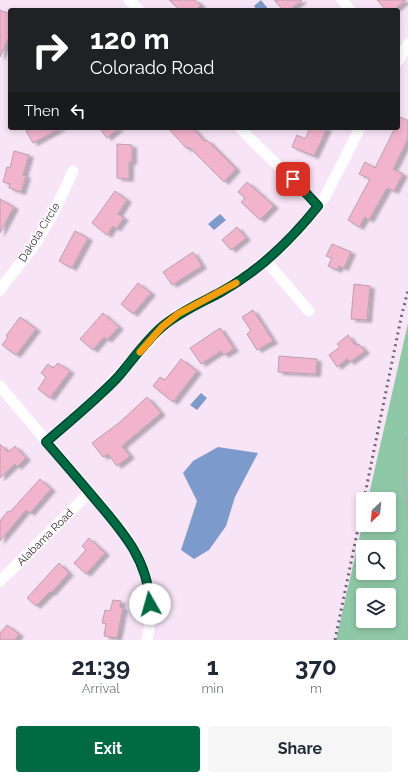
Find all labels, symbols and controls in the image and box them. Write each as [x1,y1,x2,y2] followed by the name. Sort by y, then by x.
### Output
[90,23,170,56] text: 120 m
[24,24,76,76] icon: right
[90,57,214,78] text: Colorado Road
[67,100,89,122] icon: left
[24,102,59,120] text: Then
[276,162,310,196] pin
[282,168,304,190] icon: arrive
[16,200,63,264] street label: Dakota Circle
[356,492,396,532] north arrow
[356,492,396,628] map controls
[14,506,76,568] street label: Alabama Road
[356,540,396,580] button: search
[129,583,171,625] position arrow
[356,588,396,628] button: layers
[71,652,130,681] text: 21:39
[207,652,219,681] text: 1
[295,652,337,681] text: 370
[82,681,120,696] text: Arrival
[201,681,224,696] text: min
[310,681,322,696] text: m
[16,726,200,772] button: Exit
[208,726,392,772] button: Share

